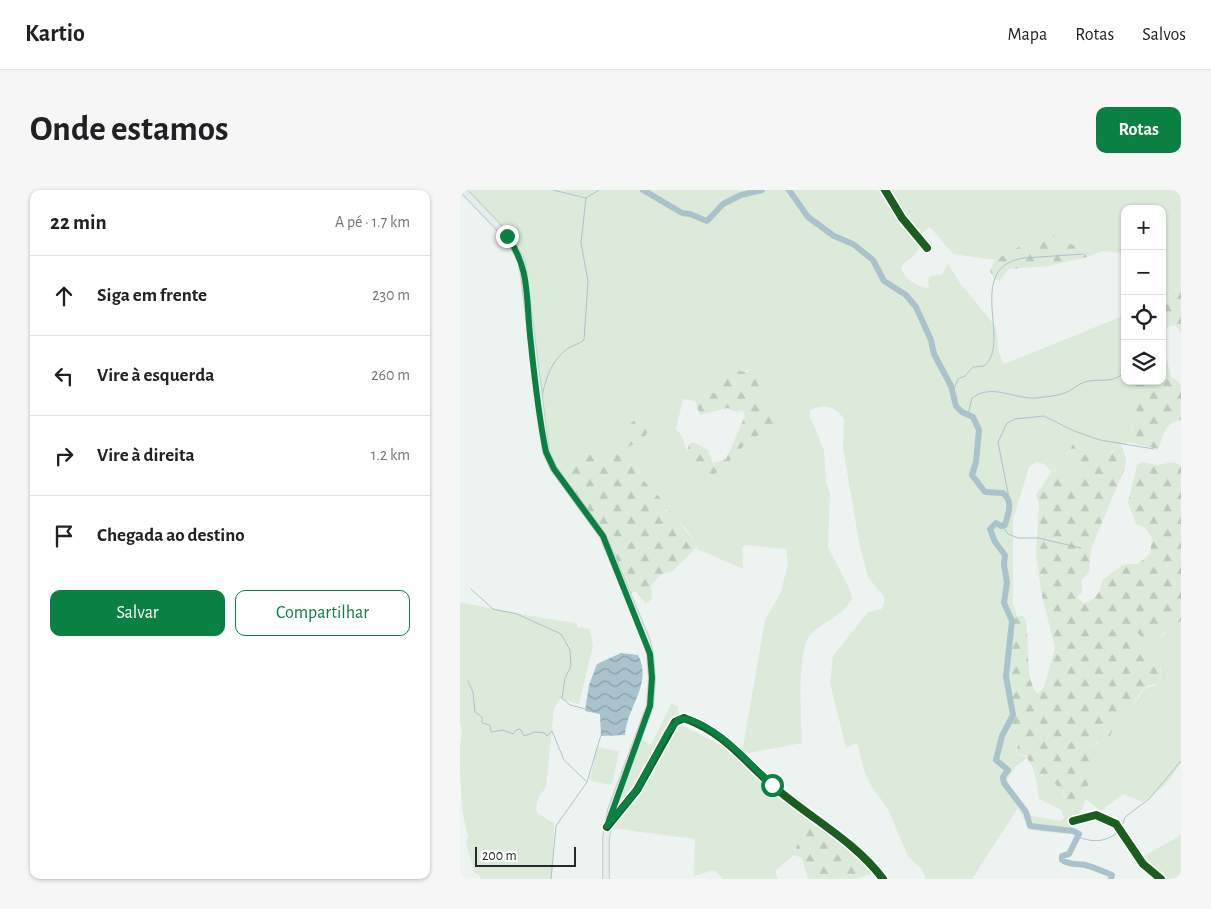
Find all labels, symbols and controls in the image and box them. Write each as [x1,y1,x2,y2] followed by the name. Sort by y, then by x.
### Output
[25,22,85,46] text: Kartio
[1008,26,1047,44] text: Mapa
[1075,26,1114,44] text: Rotas
[1142,26,1186,44] text: Salvos
[1096,107,1181,153] button: Rotas
[30,112,229,147] text: Onde estamos
[1121,205,1166,385] map controls
[1121,205,1166,250] button: +
[50,212,107,233] text: 22 min
[335,214,410,230] text: A pé · 1.7 km
[496,225,519,248] route end
[1121,250,1166,295] button: −
[50,282,78,310] icon: ahead
[97,286,207,305] text: Siga em frente
[372,287,410,303] text: 230 m
[1121,295,1166,340] button: locate
[1121,340,1166,385] button: layers
[50,362,78,390] icon: left
[97,366,214,385] text: Vire à esquerda
[371,367,410,383] text: 260 m
[50,442,78,470] icon: right
[97,446,195,465] text: Vire à direita
[371,447,410,463] text: 1.2 km
[50,522,78,550] icon: arrive
[97,526,245,545] text: Chegada ao destino
[50,590,225,636] button: Salvar
[235,590,410,636] button: Compartilhar
[761,774,784,797] route start
[475,844,576,867] scale bar
[482,849,517,863] text: 200 m

